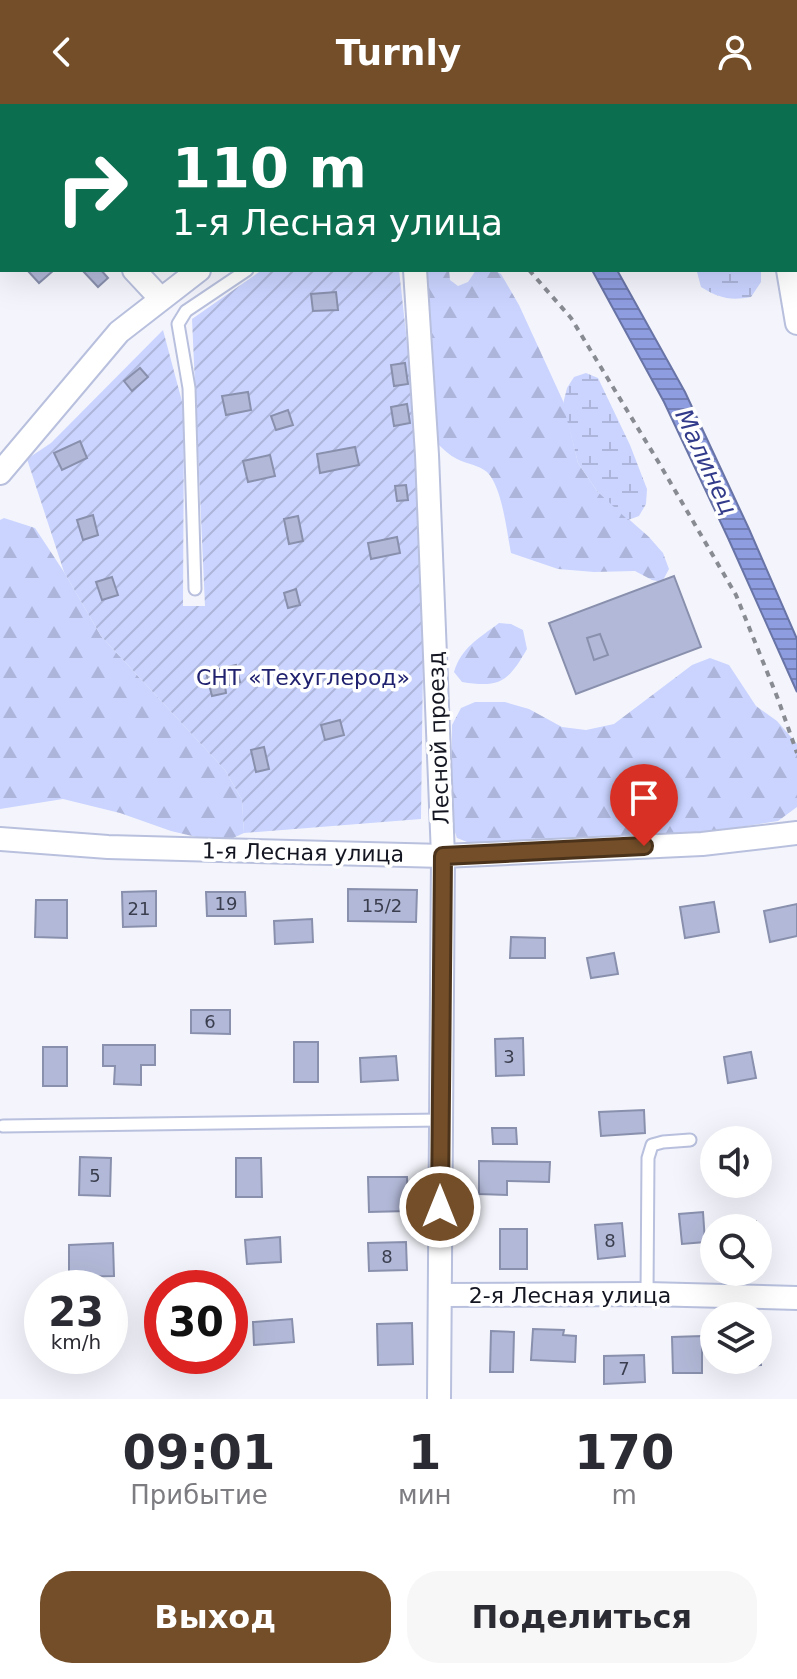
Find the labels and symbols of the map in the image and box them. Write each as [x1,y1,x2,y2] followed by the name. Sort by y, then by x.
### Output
[669,405,743,519] water label: Малинец
[423,651,454,825] street label: Лесной проезд
[196,665,410,690] park label: СНТ «Техуглерод»
[610,764,678,846] pin
[202,838,404,867] street label: 1-я Лесная улица
[215,893,237,914] house number: 19
[362,895,402,916] house number: 15/2
[128,898,150,919] house number: 21
[204,1011,216,1032] house number: 6
[503,1046,515,1067] house number: 3
[89,1165,101,1186] house number: 5
[398,1165,482,1249] position arrow
[604,1230,616,1251] house number: 8
[381,1246,393,1267] house number: 8
[144,1270,248,1374] speed limit sign: 30
[469,1283,671,1308] street label: 2-я Лесная улица
[618,1358,630,1379] house number: 7

